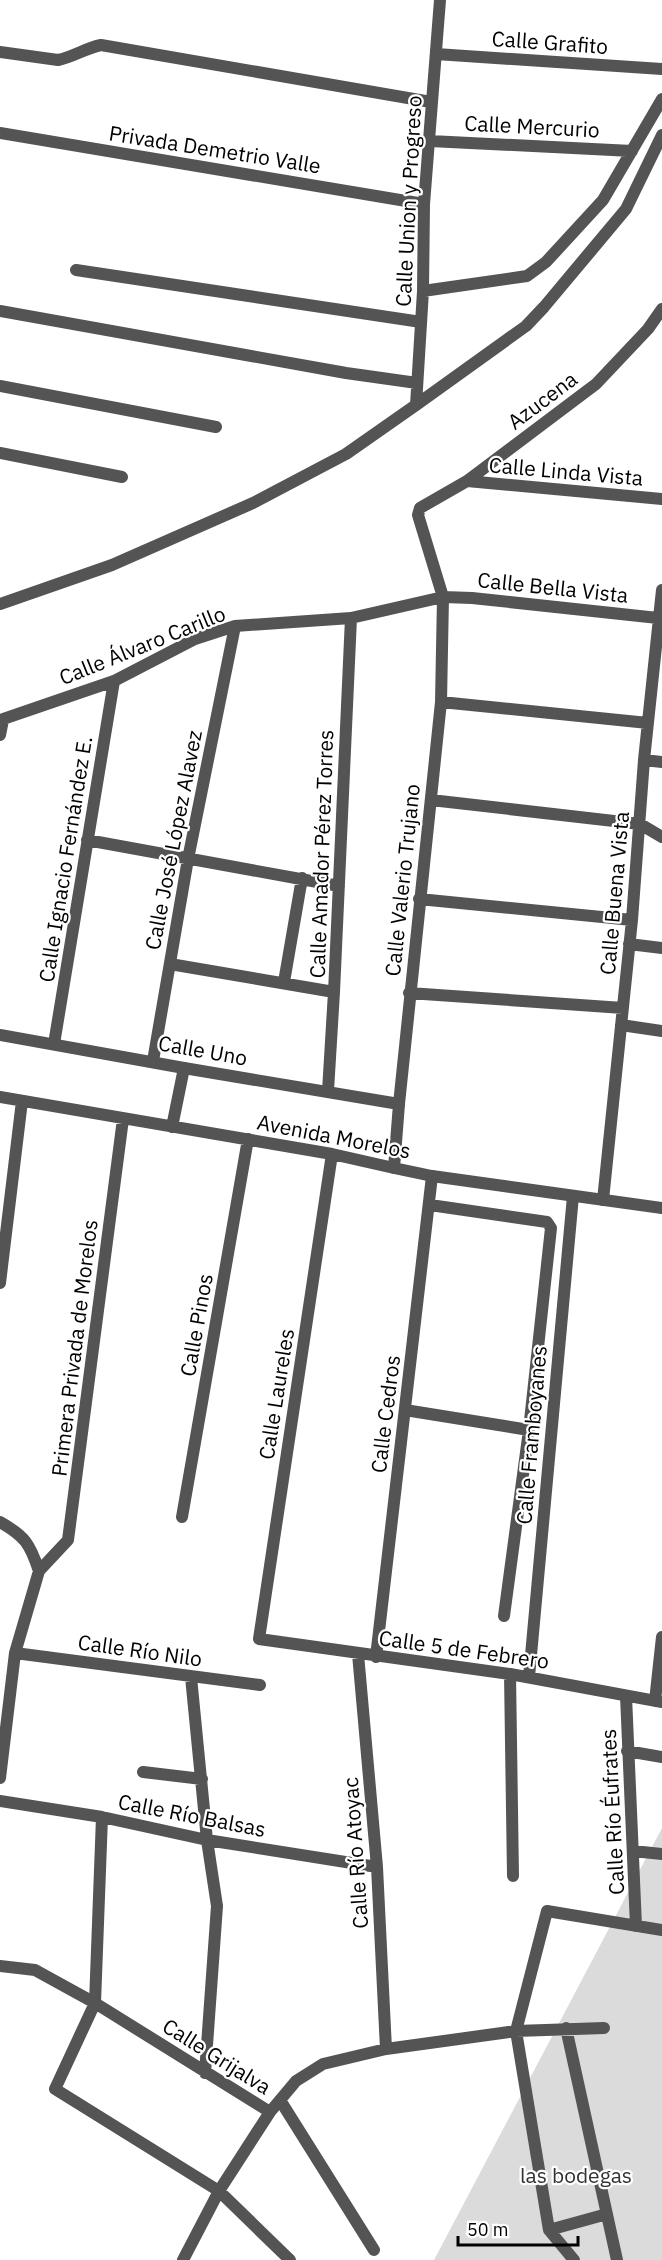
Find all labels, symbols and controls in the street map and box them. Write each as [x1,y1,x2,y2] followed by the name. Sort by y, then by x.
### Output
[491,24,609,60] street label: Calle Grafito
[388,95,428,307] street label: Calle Union y Progreso
[464,108,600,144] street label: Calle Mercurio
[107,118,323,180] street label: Privada Demetrio Valle
[501,365,583,435] street label: Azucena
[488,450,644,492] street label: Calle Linda Vista
[476,565,630,609] street label: Calle Bella Vista
[55,599,229,691] street label: Calle Álvaro Carillo
[138,728,208,952] street label: Calle José López Alavez
[303,729,339,979] street label: Calle Amador Pérez Torres
[32,734,98,984] street label: Calle Ignacio Fernández E.
[378,782,426,978] street label: Calle Valerio Trujano
[593,810,635,976] street label: Calle Buena Vista
[156,1028,250,1072] street label: Calle Uno
[255,1107,413,1165] street label: Avenida Morelos
[44,1218,104,1478] street label: Primera Privada de Morelos
[173,1271,219,1379] street label: Calle Pinos
[252,1326,300,1462] street label: Calle Laureles
[509,1344,553,1526] street label: Calle Framboyanes
[364,1354,406,1474] street label: Calle Cedros
[377,1623,551,1675] street label: Calle 5 de Febrero
[76,1627,204,1673] street label: Calle Río Nilo
[594,1728,630,1896] street label: Calle Río Éufrates
[336,1776,374,1930] street label: Calle Río Atoyac
[116,1787,268,1843] street label: Calle Río Balsas
[157,2012,277,2100] street label: Calle Grijalva
[520,2161,632,2189] park label: las bodegas
[458,2209,578,2247] scale bar
[467,2218,509,2241] text: 50 m

